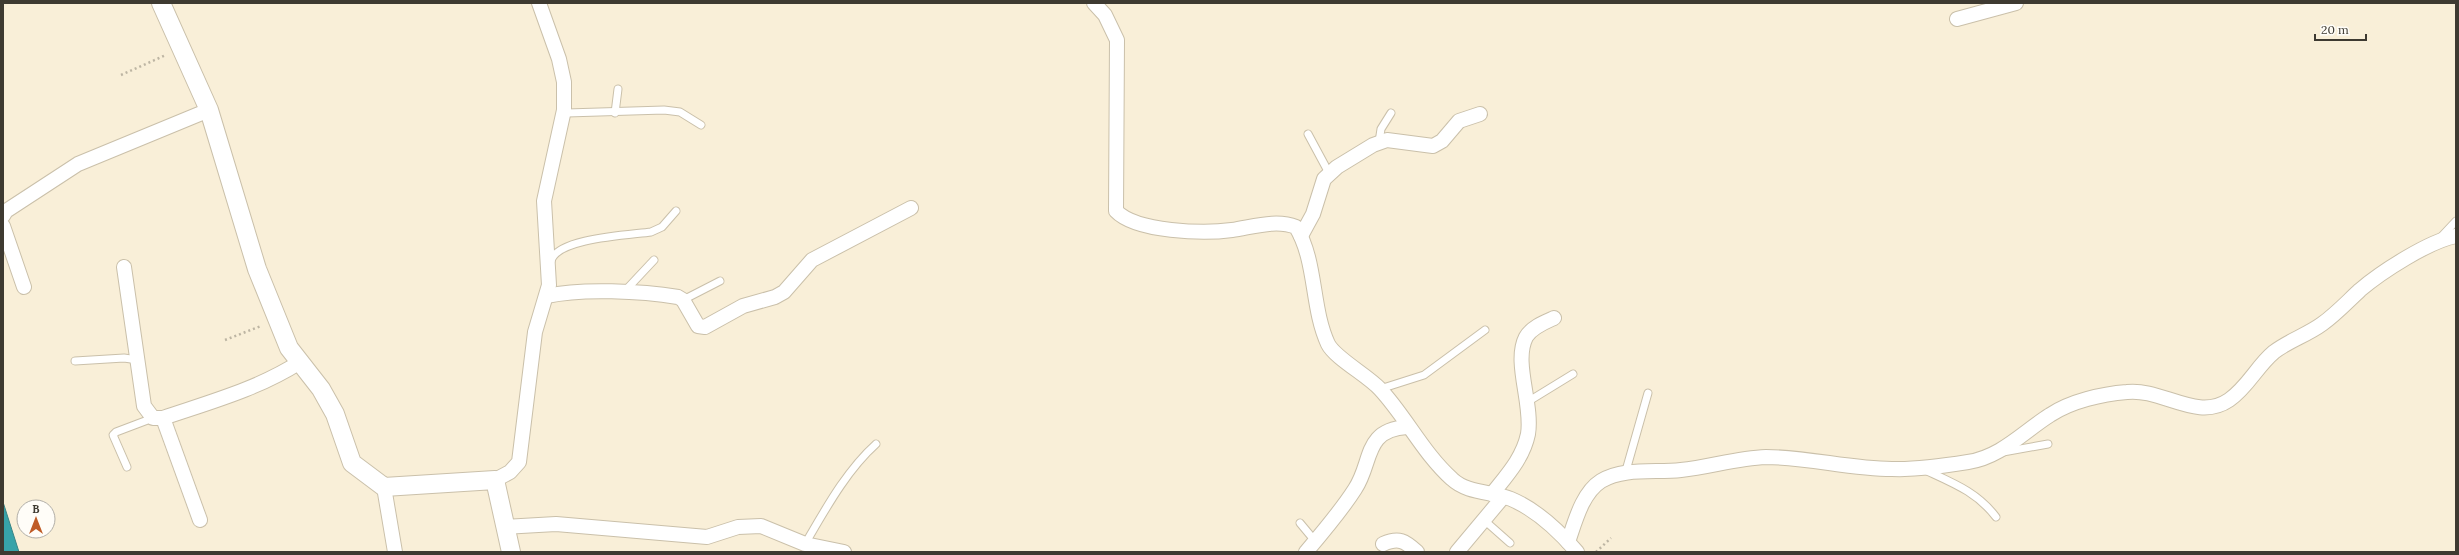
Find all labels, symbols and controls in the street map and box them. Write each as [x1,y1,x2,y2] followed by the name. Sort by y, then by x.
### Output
[2315,16,2366,42] scale bar
[2321,22,2349,37] text: 20 m
[16,499,56,539] north arrow
[32,502,40,516] text: B

